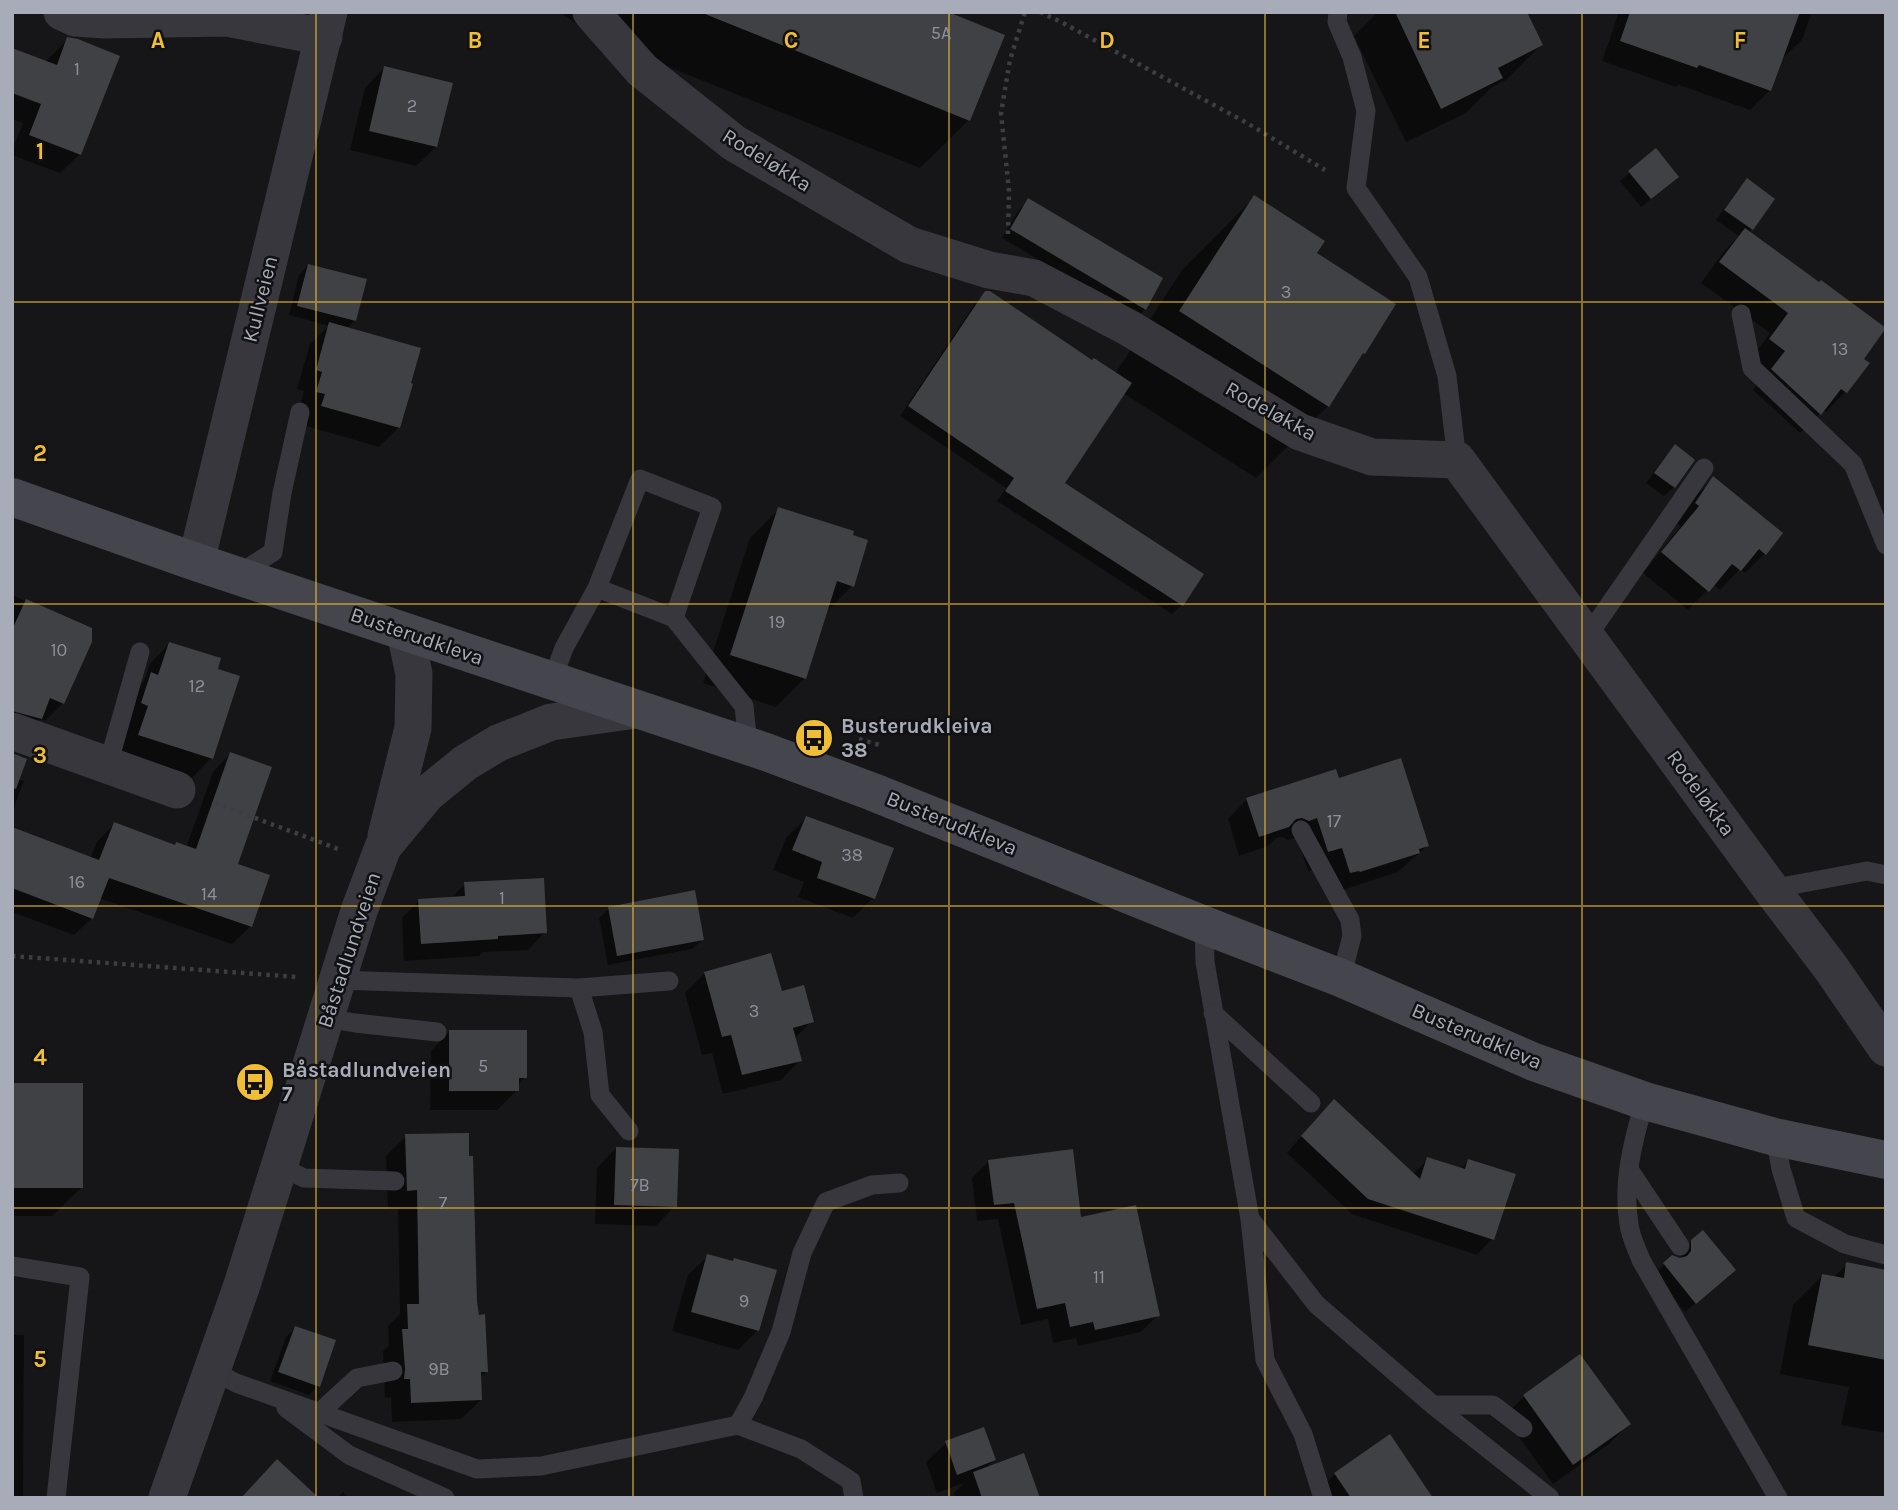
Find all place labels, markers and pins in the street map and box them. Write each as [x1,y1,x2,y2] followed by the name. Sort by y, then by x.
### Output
[841,714,993,762] place label: Busterudkleiva 38
[793,717,835,759] bus stop icon: Busterudkleiva 38
[282,1058,451,1106] place label: Båstadlundveien 7
[234,1061,276,1103] bus stop icon: Båstadlundveien 7

